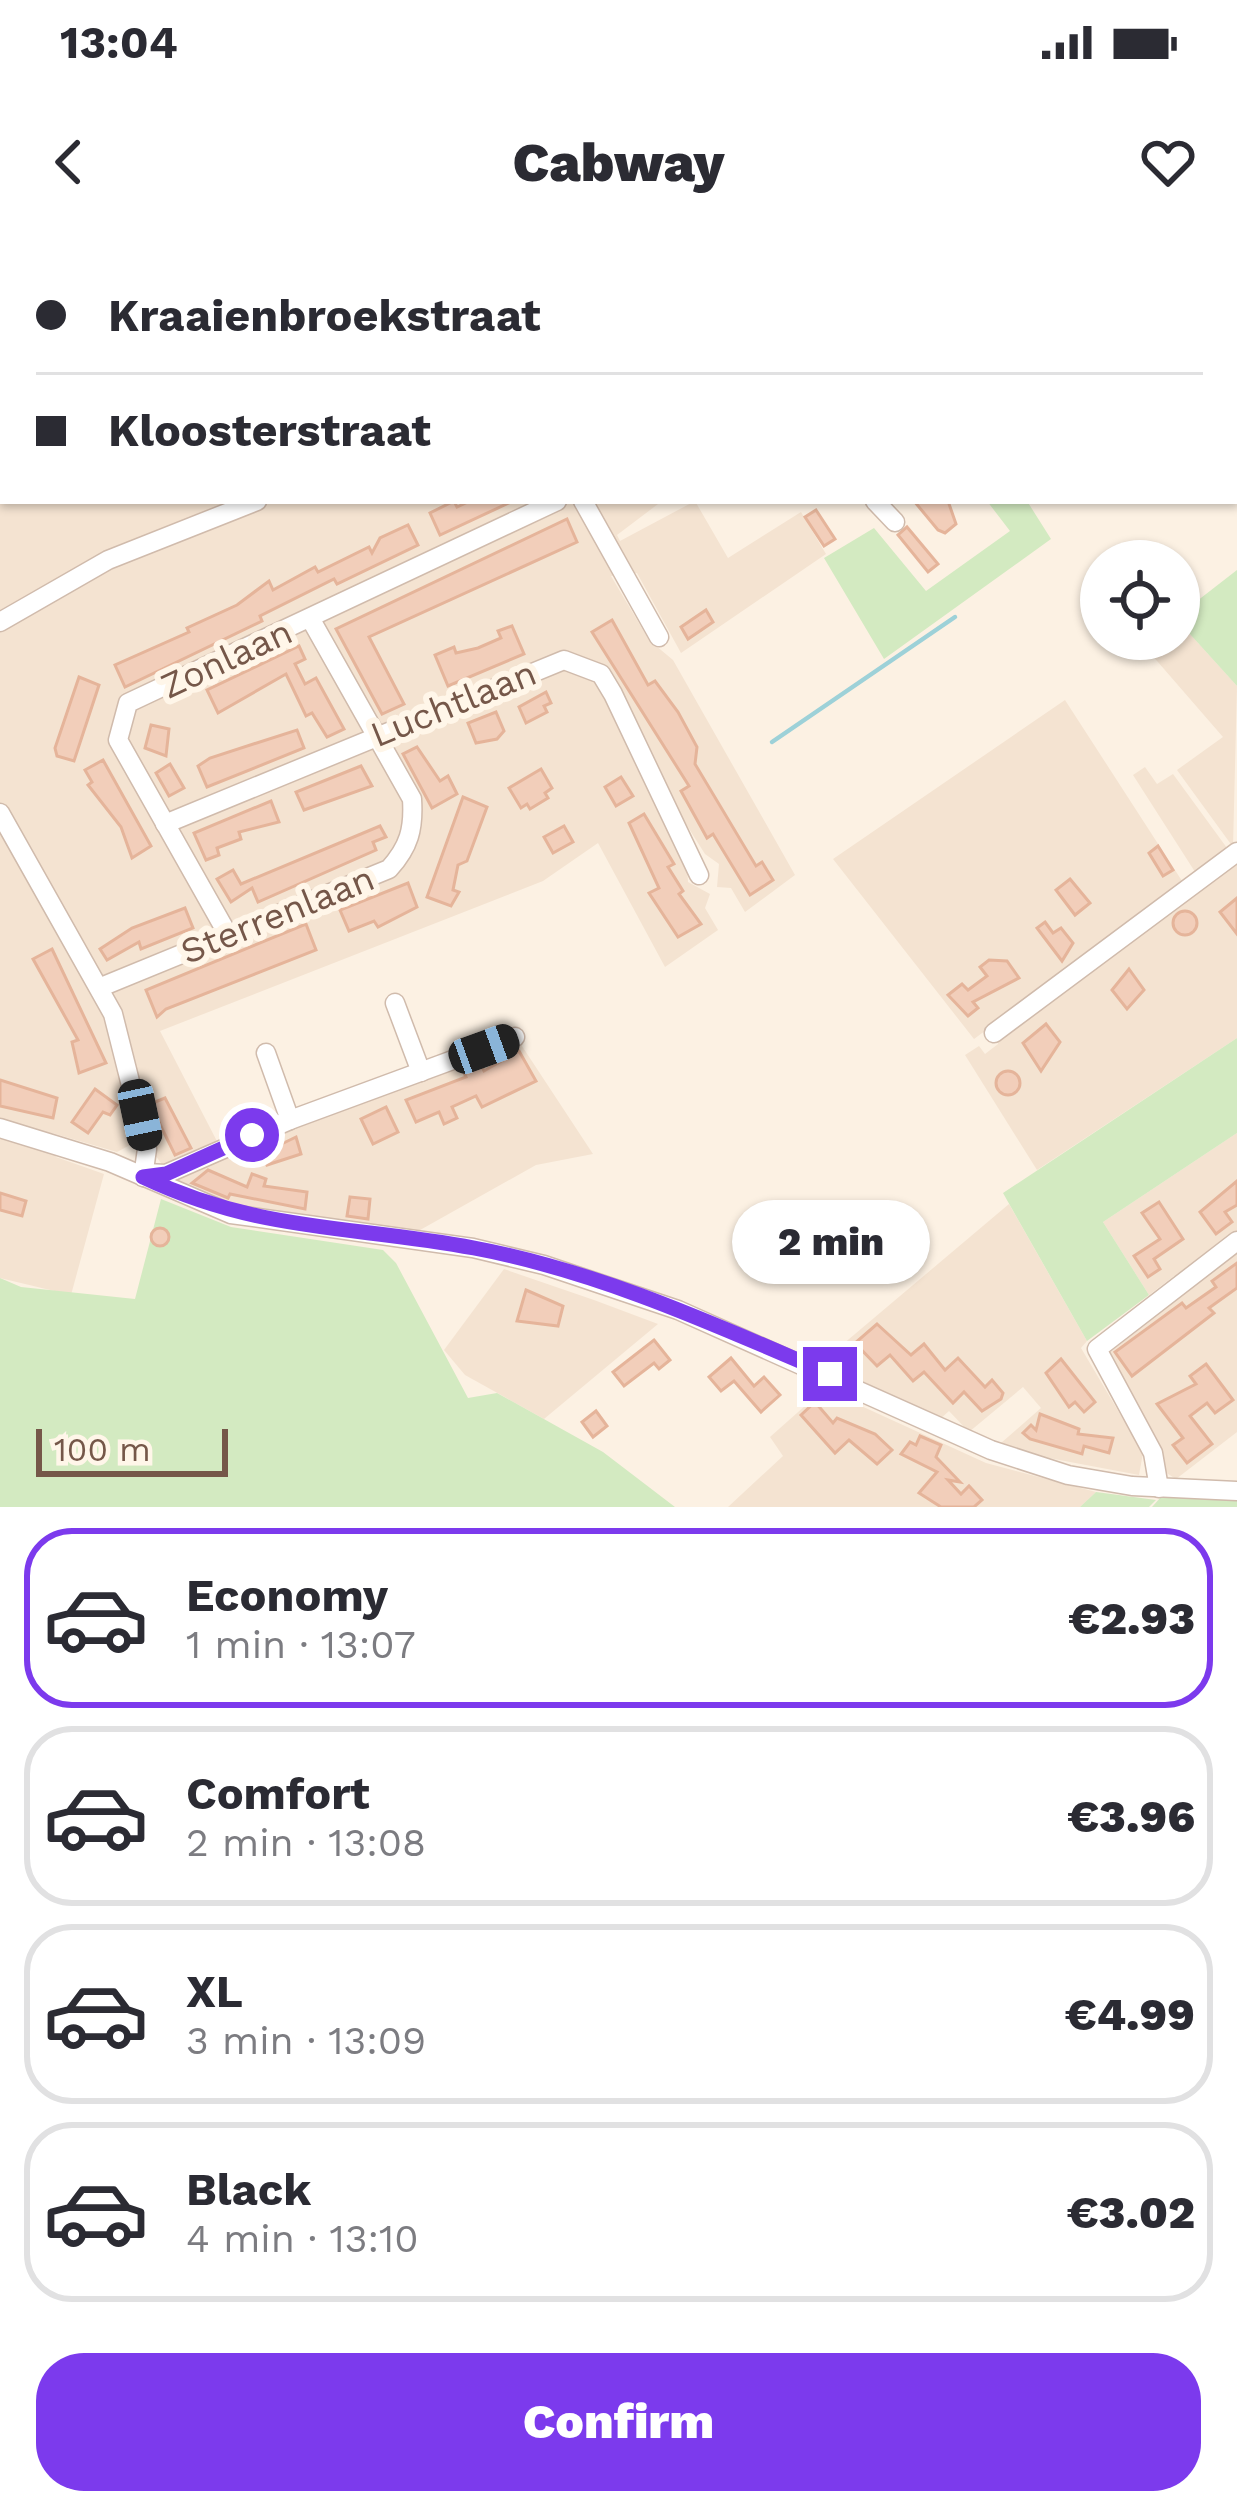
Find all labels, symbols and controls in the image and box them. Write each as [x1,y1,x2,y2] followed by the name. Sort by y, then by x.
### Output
[60,16,178,69] text: 13:04
[36,129,102,195] icon: back
[1135,129,1201,195] icon: heart
[513,131,724,194] text: Cabway
[108,289,541,342] text: Kraaienbroekstraat
[108,404,431,457] text: Kloosterstraat
[1080,540,1200,660] map controls
[1080,540,1200,660] button: locate
[154,610,299,707] street label: Zonlaan
[365,652,542,756] street label: Luchtlaan
[175,857,380,973] street label: Sterrenlaan
[444,1020,524,1078] car
[115,1076,165,1154] car
[225,1108,279,1162] route start
[731,1200,929,1284] callout: 2 min
[778,1219,884,1264] text: 2 min
[803,1347,857,1401] route end
[36,1423,228,1476] scale bar
[54,1430,151,1469] text: 100 m
[42,1564,150,1672] icon: car
[186,1569,388,1622] text: Economy
[1068,1592,1195,1645] text: €2.93
[186,1622,416,1667] text: 1 min · 13:07
[42,1762,150,1870] icon: car
[186,1767,370,1820] text: Comfort
[1068,1790,1195,1843] text: €3.96
[186,1820,426,1865] text: 2 min · 13:08
[42,1960,150,2068] icon: car
[186,1965,243,2018] text: XL
[1065,1988,1195,2041] text: €4.99
[186,2018,426,2063] text: 3 min · 13:09
[42,2158,150,2266] icon: car
[186,2163,311,2216] text: Black
[1067,2186,1195,2239] text: €3.02
[186,2216,418,2261] text: 4 min · 13:10
[36,2353,1201,2491] button: Confirm

